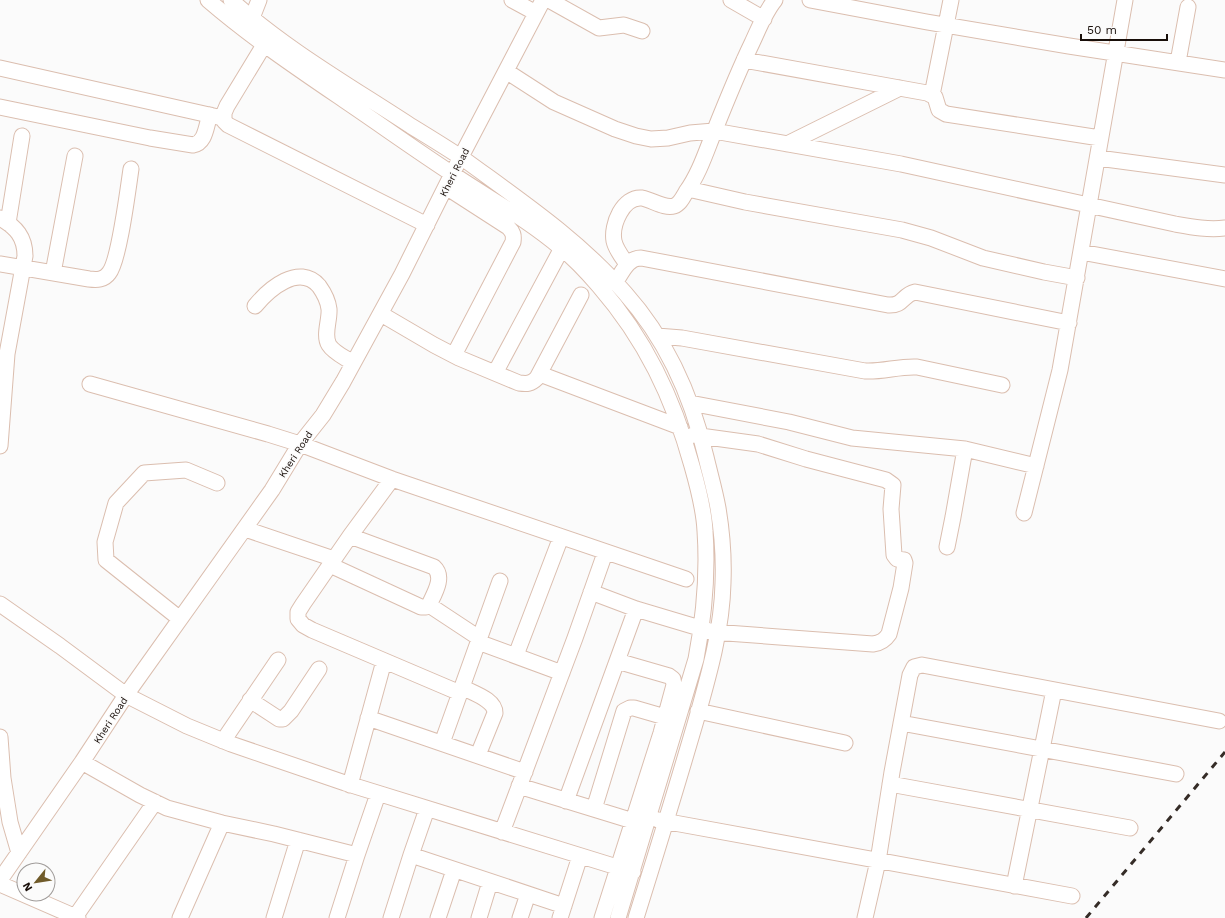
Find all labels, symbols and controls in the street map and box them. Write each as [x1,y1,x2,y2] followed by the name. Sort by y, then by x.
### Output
[1081,16,1167,42] scale bar
[1087,23,1117,37] text: 50 m
[437,146,471,198] street label: Kheri Road
[276,429,314,480] street label: Kheri Road
[91,695,129,746] street label: Kheri Road
[16,862,56,902] north arrow
[20,880,35,894] text: N

